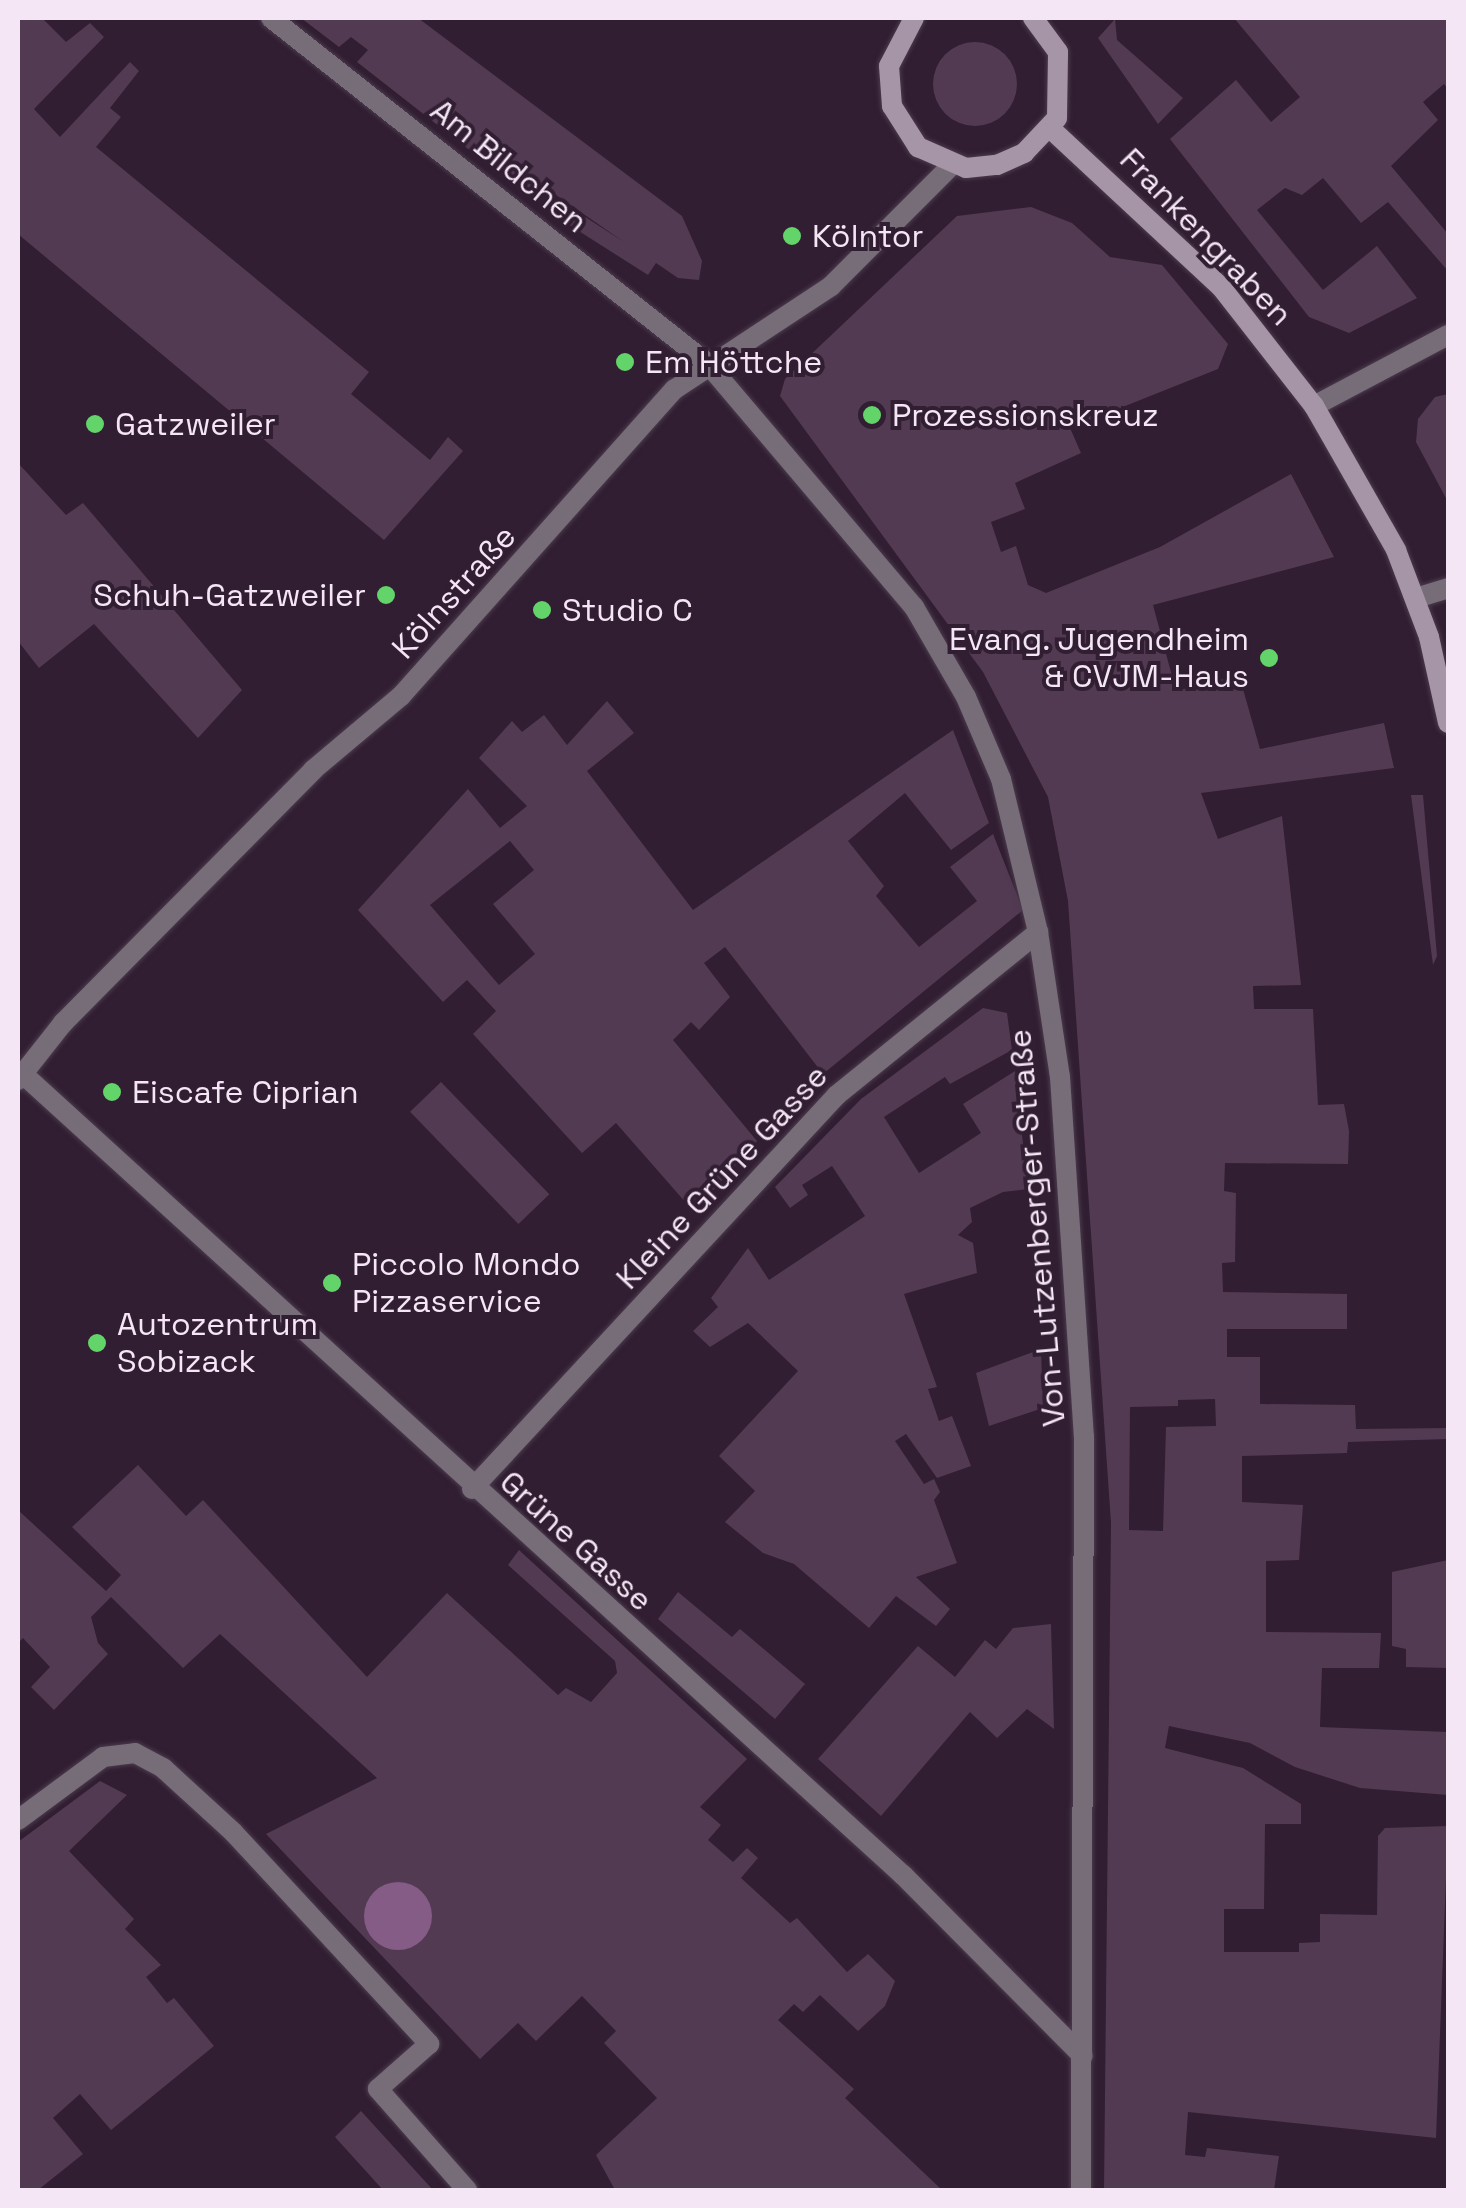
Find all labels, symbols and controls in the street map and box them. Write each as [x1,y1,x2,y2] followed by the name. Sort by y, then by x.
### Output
[423,91,595,241] street label: Am Bildchen
[1112,140,1300,334] street label: Frankengraben
[812,217,924,255] place label: Kölntor
[781,225,803,247] marker: Kölntor
[645,343,822,381] place label: Em Höttche
[614,351,636,373] marker: Em Höttche
[892,396,1159,434] place label: Prozessionskreuz
[861,404,883,426] marker: Prozessionskreuz
[115,405,276,443] place label: Gatzweiler
[84,413,106,435] marker: Gatzweiler
[384,517,524,667] street label: Kölnstraße
[93,576,366,614] place label: Schuh-Gatzweiler
[375,584,397,606] marker: Schuh-Gatzweiler
[562,591,693,629] place label: Studio C
[531,599,553,621] marker: Studio C
[948,621,1249,696] place label: Evang. Jugendheim & CVJM-Haus
[1258,647,1280,669] marker: Evang. Jugendheim & CVJM-Haus
[1001,1028,1073,1428] street label: Von-Lutzenberger-Straße
[608,1057,836,1297] street label: Kleine Grüne Gasse
[132,1073,359,1111] place label: Eiscafe Ciprian
[101,1081,123,1103] marker: Eiscafe Ciprian
[352,1246,580,1321] place label: Piccolo Mondo Pizzaservice
[321,1272,343,1294] marker: Piccolo Mondo Pizzaservice
[117,1306,318,1381] place label: Autozentrum Sobizack
[86,1332,108,1354] marker: Autozentrum Sobizack
[492,1463,660,1619] street label: Grüne Gasse

